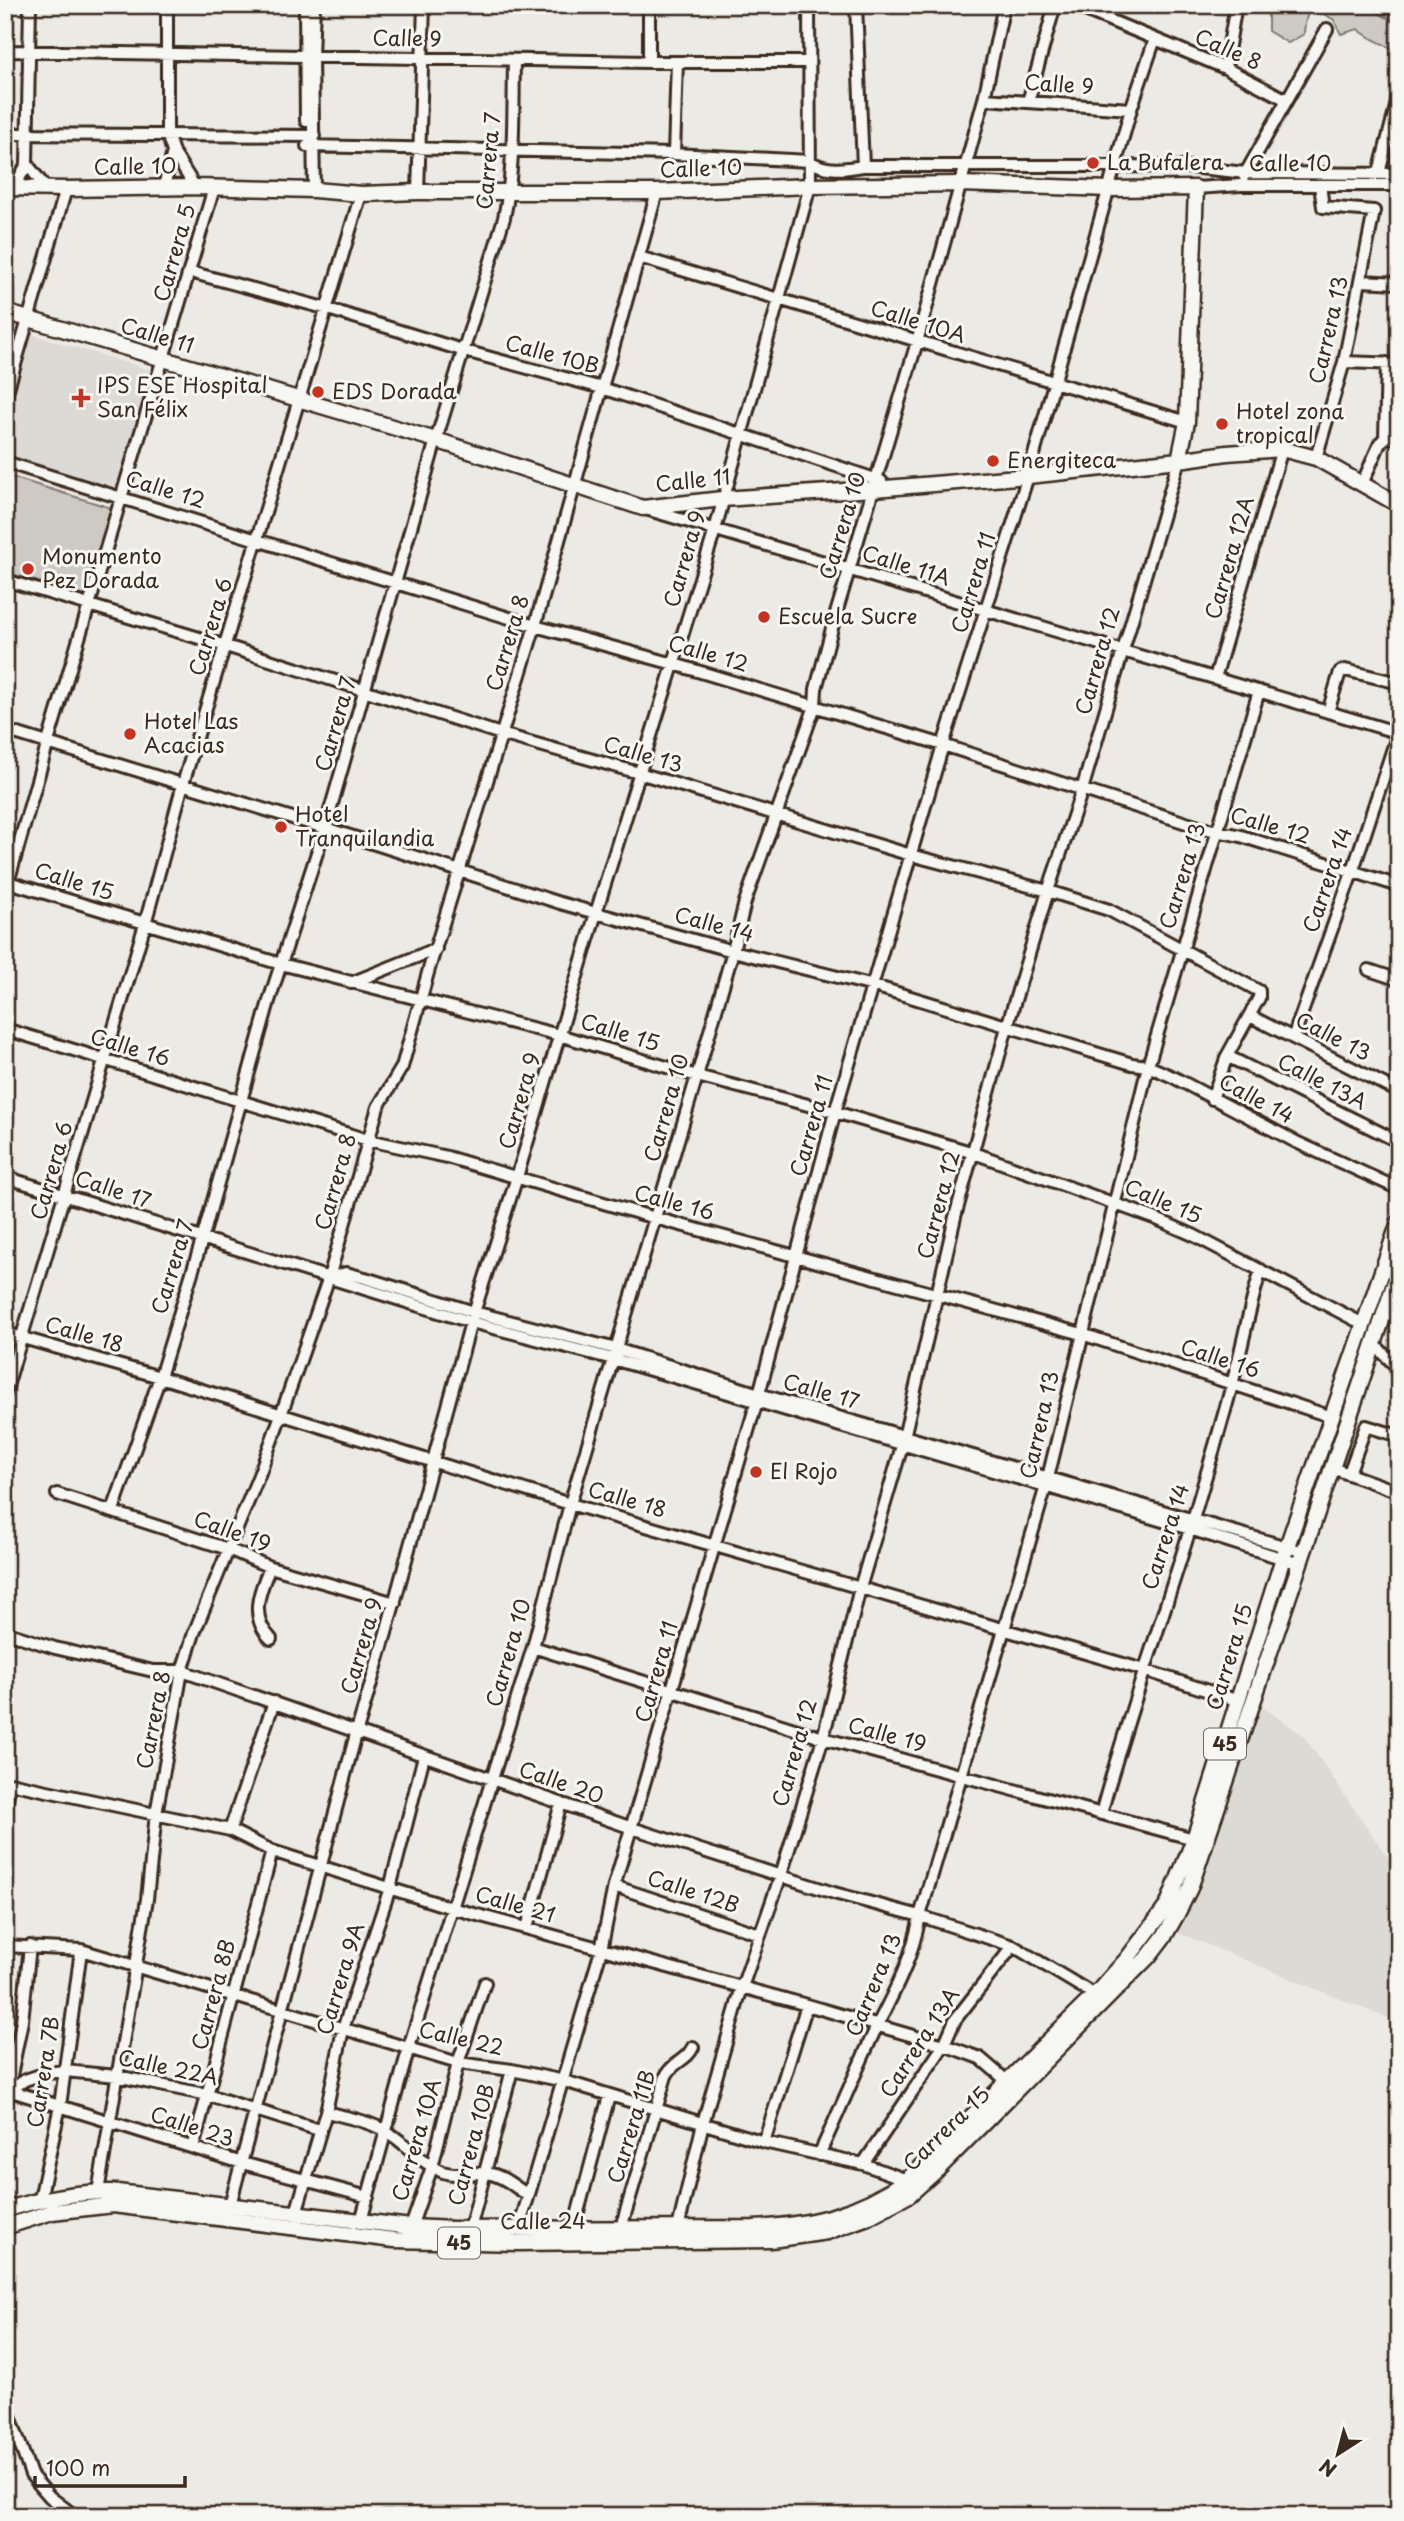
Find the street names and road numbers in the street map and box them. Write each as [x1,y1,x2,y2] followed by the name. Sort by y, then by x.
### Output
[1190,19,1267,77] street label: Calle 8
[372,20,442,54] street label: Calle 9
[1023,65,1095,101] street label: Calle 9
[467,111,507,211] street label: Carrera 7
[1249,146,1331,178] street label: Calle 10
[93,148,177,182] street label: Calle 10
[659,150,743,184] street label: Calle 10
[144,200,202,305] street label: Carrera 5
[1299,272,1355,387] street label: Carrera 13
[867,290,970,350] street label: Calle 10A
[117,308,198,360] street label: Calle 11
[502,325,603,381] street label: Calle 10B
[654,459,732,499] street label: Calle 11
[122,461,209,515] street label: Calle 12
[809,467,873,583] street label: Carrera 10
[1195,492,1261,623] street label: Carrera 12A
[654,506,712,611] street label: Carrera 9
[942,528,1003,637] street label: Carrera 11
[858,536,955,593] street label: Calle 11A
[179,573,239,680] street label: Carrera 6
[476,590,536,695] street label: Carrera 8
[1065,603,1127,718] street label: Carrera 12
[665,625,752,679] street label: Calle 12
[305,672,363,775] street label: Carrera 7
[600,727,687,780] street label: Calle 13
[1227,797,1314,851] street label: Calle 12
[1150,818,1212,933] street label: Carrera 13
[1293,822,1359,937] street label: Carrera 14
[31,853,118,907] street label: Calle 15
[671,897,758,949] street label: Calle 14
[1291,1003,1377,1068] street label: Calle 13
[577,1004,664,1058] street label: Calle 15
[87,1019,174,1073] street label: Calle 16
[1273,1044,1373,1116] street label: Calle 13A
[489,1048,547,1153] street label: Carrera 9
[634,1049,696,1165] street label: Carrera 10
[1214,1064,1300,1130] street label: Calle 14
[780,1071,840,1180] street label: Carrera 11
[21,1117,79,1224] street label: Carrera 6
[305,1129,363,1234] street label: Carrera 8
[907,1147,967,1262] street label: Carrera 12
[71,1161,156,1215] street label: Calle 17
[1120,1169,1208,1231] street label: Calle 15
[631,1175,718,1227] street label: Calle 16
[141,1215,201,1318] street label: Carrera 7
[42,1307,128,1360] street label: Calle 18
[1177,1329,1265,1385] street label: Calle 16
[779,1364,864,1416] street label: Calle 17
[1010,1367,1066,1482] street label: Carrera 13
[585,1472,671,1525] street label: Calle 18
[1132,1479,1196,1594] street label: Carrera 14
[190,1501,276,1559] street label: Calle 19
[331,1593,389,1698] street label: Carrera 9
[476,1594,538,1710] street label: Carrera 10
[1197,1599,1260,1714] street label: Carrera 15
[625,1617,685,1726] street label: Carrera 11
[127,1668,177,1772] street label: Carrera 8
[762,1695,824,1810] street label: Carrera 12
[845,1707,930,1759] street label: Calle 19
[1204,1728,1246,1760] road number: 45
[515,1752,608,1811] street label: Calle 20
[643,1860,744,1920] street label: Calle 12B
[472,1876,559,1930] street label: Calle 21
[307,1918,371,2038] street label: Carrera 9A
[836,1927,908,2041] street label: Carrera 13
[182,1936,242,2053] street label: Carrera 8B
[871,1980,966,2103] street label: Carrera 13A
[416,2012,507,2062] street label: Calle 22
[17,2014,67,2130] street label: Carrera 7B
[115,2040,221,2092] street label: Calle 22A
[598,2066,663,2187] street label: Carrera 11B
[382,2074,448,2205] street label: Carrera 10A
[895,2078,996,2177] street label: Carrera 15
[438,2080,502,2209] street label: Carrera 10B
[147,2097,239,2154] street label: Calle 23
[500,2204,586,2236] street label: Calle 24
[438,2228,480,2258] road number: 45

